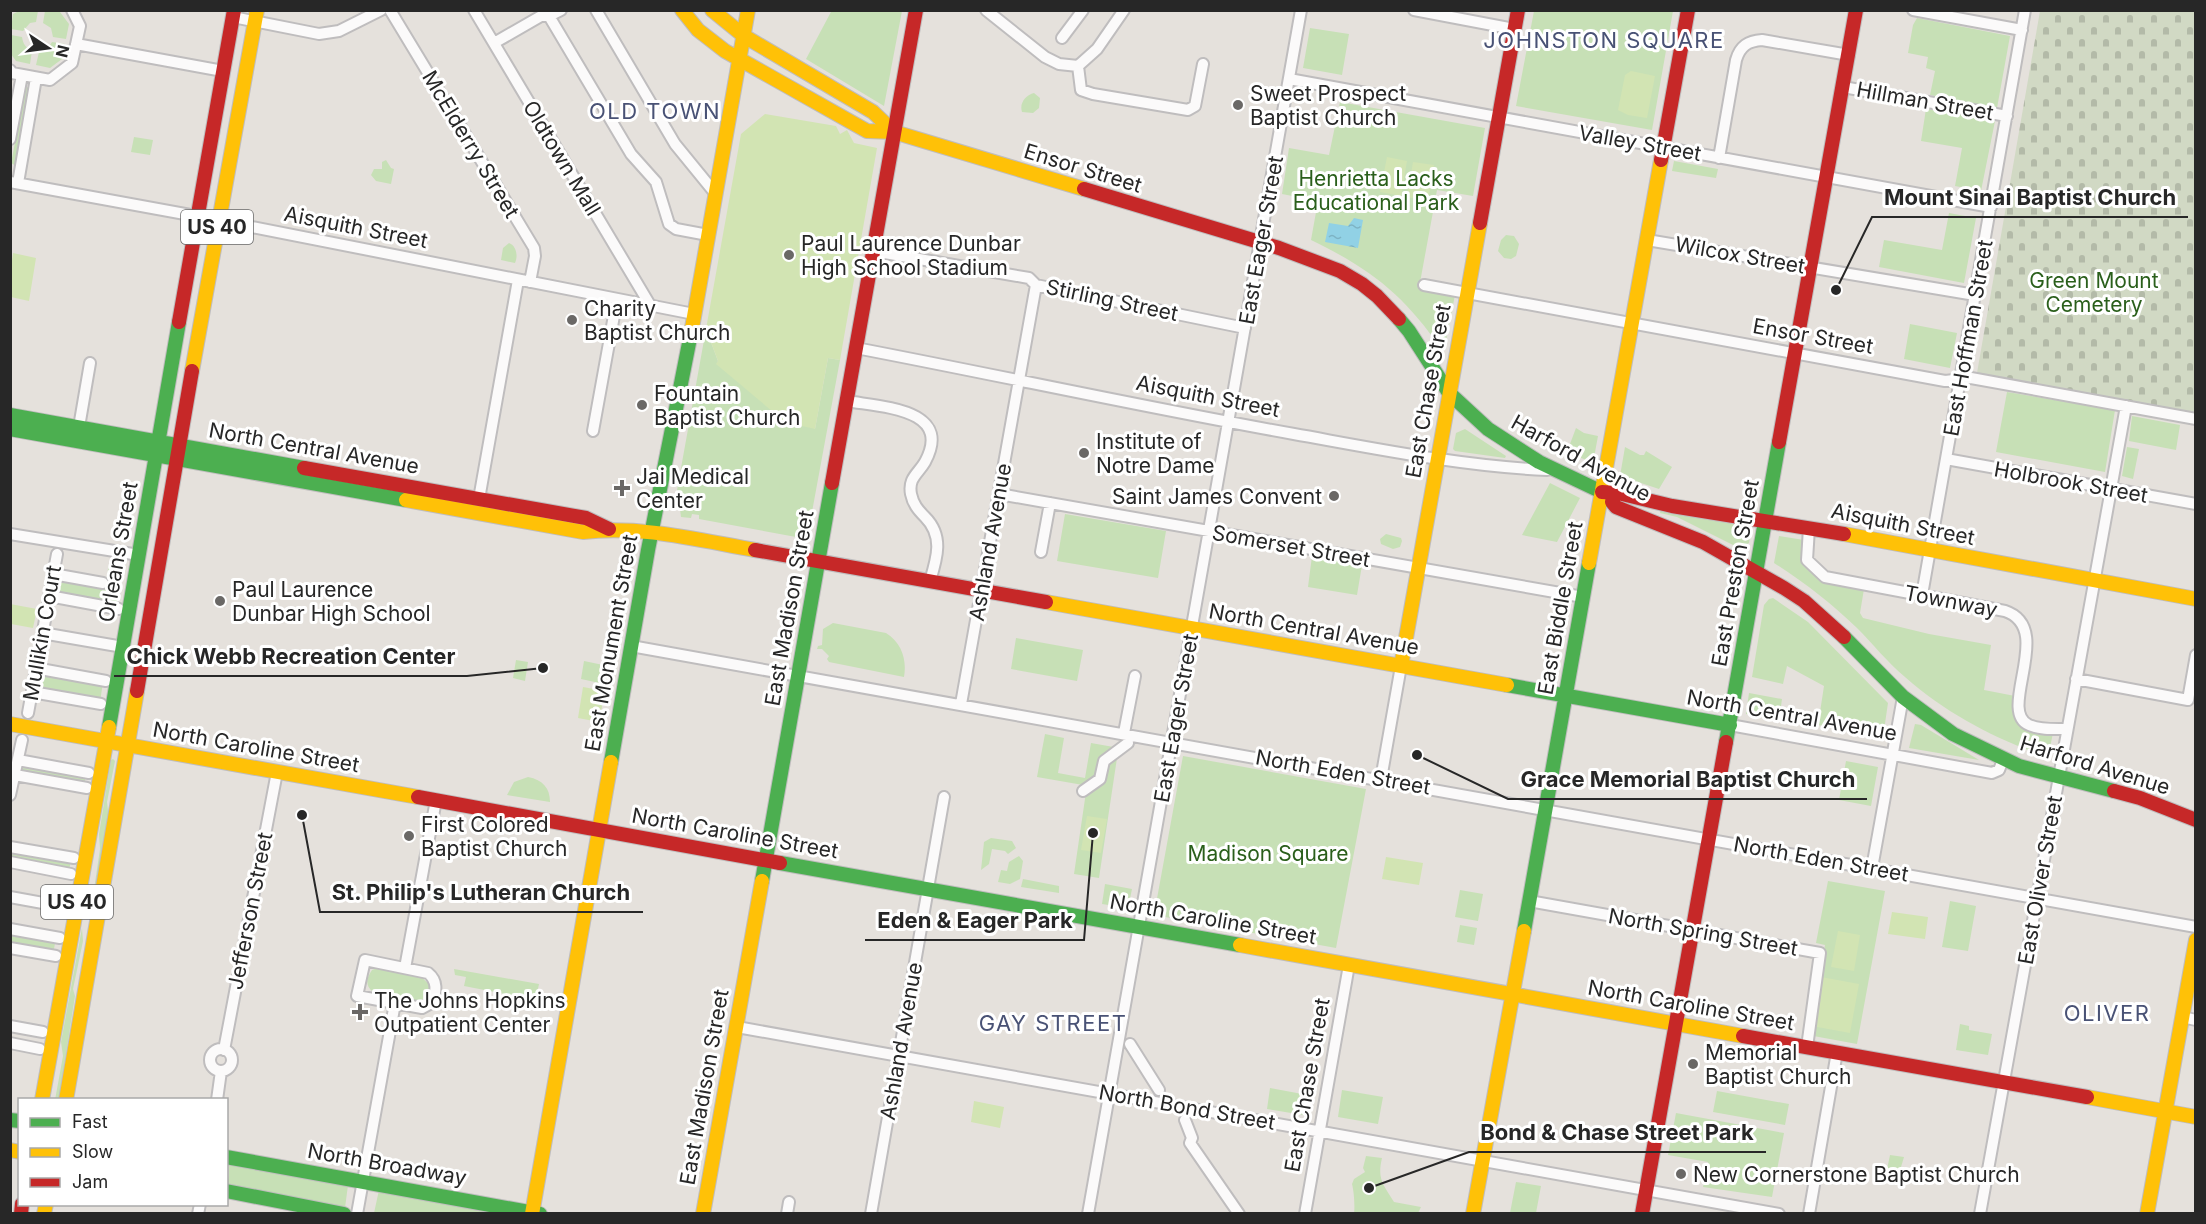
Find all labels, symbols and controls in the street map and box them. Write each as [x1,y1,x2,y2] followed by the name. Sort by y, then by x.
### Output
[18,18,78,78] north arrow
[1483,27,1725,53] district label: JOHNSTON SQUARE
[51,43,74,60] text: N
[417,66,525,222] street label: McElderry Street
[1855,77,1996,125] street label: Hillman Street
[1250,81,1406,130] place label: Sweet Prospect Baptist Church
[518,96,606,220] street label: Oldtown Mall
[589,98,721,124] district label: OLD TOWN
[1231,98,1245,112] marker: Sweet Prospect Baptist Church
[1577,120,1703,166] street label: Valley Street
[1021,138,1145,198] street label: Ensor Street
[1234,154,1288,326] street label: East Eager Street
[1293,166,1460,215] park label: Henrietta Lacks Educational Park
[1872,177,2188,217] callout: Mount Sinai Baptist Church
[1884,184,2176,210] text: Mount Sinai Baptist Church
[282,201,430,253] street label: Aisquith Street
[181,210,253,244] road number: US 40
[801,231,1021,280] place label: Paul Laurence Dunbar High School Stadium
[1673,231,1807,279] street label: Wilcox Street
[1938,238,1998,438] street label: East Hoffman Street
[782,248,796,262] marker: Paul Laurence Dunbar High School Stadium
[2029,268,2159,317] park label: Green Mount Cemetery
[1044,274,1180,326] street label: Stirling Street
[584,296,730,345] place label: Charity Baptist Church
[1400,302,1456,480] street label: East Chase Street
[565,313,579,327] marker: Charity Baptist Church
[1751,313,1875,359] street label: Ensor Street
[1134,370,1282,422] street label: Aisquith Street
[654,381,800,430] place label: Fountain Baptist Church
[635,398,649,412] marker: Fountain Baptist Church
[1507,409,1655,507] street label: Harford Avenue
[207,417,421,479] street label: North Central Avenue
[1096,429,1215,478] place label: Institute of Notre Dame
[1077,446,1091,460] marker: Institute of Notre Dame
[1992,456,2150,508] street label: Holbrook Street
[964,461,1016,623] street label: Ashland Avenue
[636,464,749,513] place label: Jai Medical Center
[1706,477,1764,668] street label: East Preston Street
[613,479,631,497] marker: Jai Medical Center
[93,480,143,624] street label: Orleans Street
[1112,484,1322,509] place label: Saint James Convent
[1327,489,1341,503] marker: Saint James Convent
[1829,498,1977,550] street label: Aisquith Street
[759,508,819,708] street label: East Madison Street
[1532,519,1588,696] street label: East Biddle Street
[1210,520,1372,572] street label: Somerset Street
[580,533,642,753] street label: East Monument Street
[18,563,66,703] street label: Mullikin Court
[232,577,431,626] place label: Paul Laurence Dunbar High School
[1902,580,2000,622] street label: Townway
[213,594,227,608] marker: Paul Laurence Dunbar High School
[1207,598,1421,660] street label: North Central Avenue
[1149,632,1203,804] street label: East Eager Street
[114,636,467,676] callout: Chick Webb Recreation Center
[127,643,455,669] text: Chick Webb Recreation Center
[1685,684,1899,746] street label: North Central Avenue
[151,717,361,777] street label: North Caroline Street
[2017,730,2173,800] street label: Harford Avenue
[1254,744,1433,800] street label: North Eden Street
[1508,759,1867,799] callout: Grace Memorial Baptist Church
[1521,766,1855,792] text: Grace Memorial Baptist Church
[2013,793,2067,966] street label: East Oliver Street
[630,803,840,863] street label: North Caroline Street
[421,812,567,861] place label: First Colored Baptist Church
[402,829,416,843] marker: First Colored Baptist Church
[222,830,278,992] street label: Jefferson Street
[1732,831,1911,887] street label: North Eden Street
[1187,841,1349,866] park label: Madison Square
[320,872,643,912] callout: St. Philip's Lutheran Church
[332,879,630,905] text: St. Philip's Lutheran Church
[41,885,113,919] road number: US 40
[1108,889,1318,949] street label: North Caroline Street
[865,900,1084,940] callout: Eden & Eager Park
[1606,903,1800,961] street label: North Spring Street
[877,907,1073,933] text: Eden & Eager Park
[875,960,927,1122] street label: Ashland Avenue
[1586,975,1796,1035] street label: North Caroline Street
[674,987,734,1187] street label: East Madison Street
[374,988,566,1037] place label: The Johns Hopkins Outpatient Center
[1279,996,1335,1174] street label: East Chase Street
[2064,1000,2150,1026] district label: OLIVER
[351,1003,369,1021] marker: The Johns Hopkins Outpatient Center
[979,1010,1127,1036] district label: GAY STREET
[1705,1040,1851,1089] place label: Memorial Baptist Church
[1686,1057,1700,1071] marker: Memorial Baptist Church
[1097,1079,1277,1135] street label: North Bond Street
[18,1098,228,1206] legend
[72,1111,108,1132] text: Fast
[1469,1112,1766,1152] callout: Bond & Chase Street Park
[1480,1119,1754,1145] text: Bond & Chase Street Park
[306,1138,469,1190] street label: North Broadway
[72,1141,113,1162] text: Slow
[1693,1162,2020,1187] place label: New Cornerstone Baptist Church
[1674,1167,1688,1181] marker: New Cornerstone Baptist Church
[72,1171,108,1192] text: Jam

